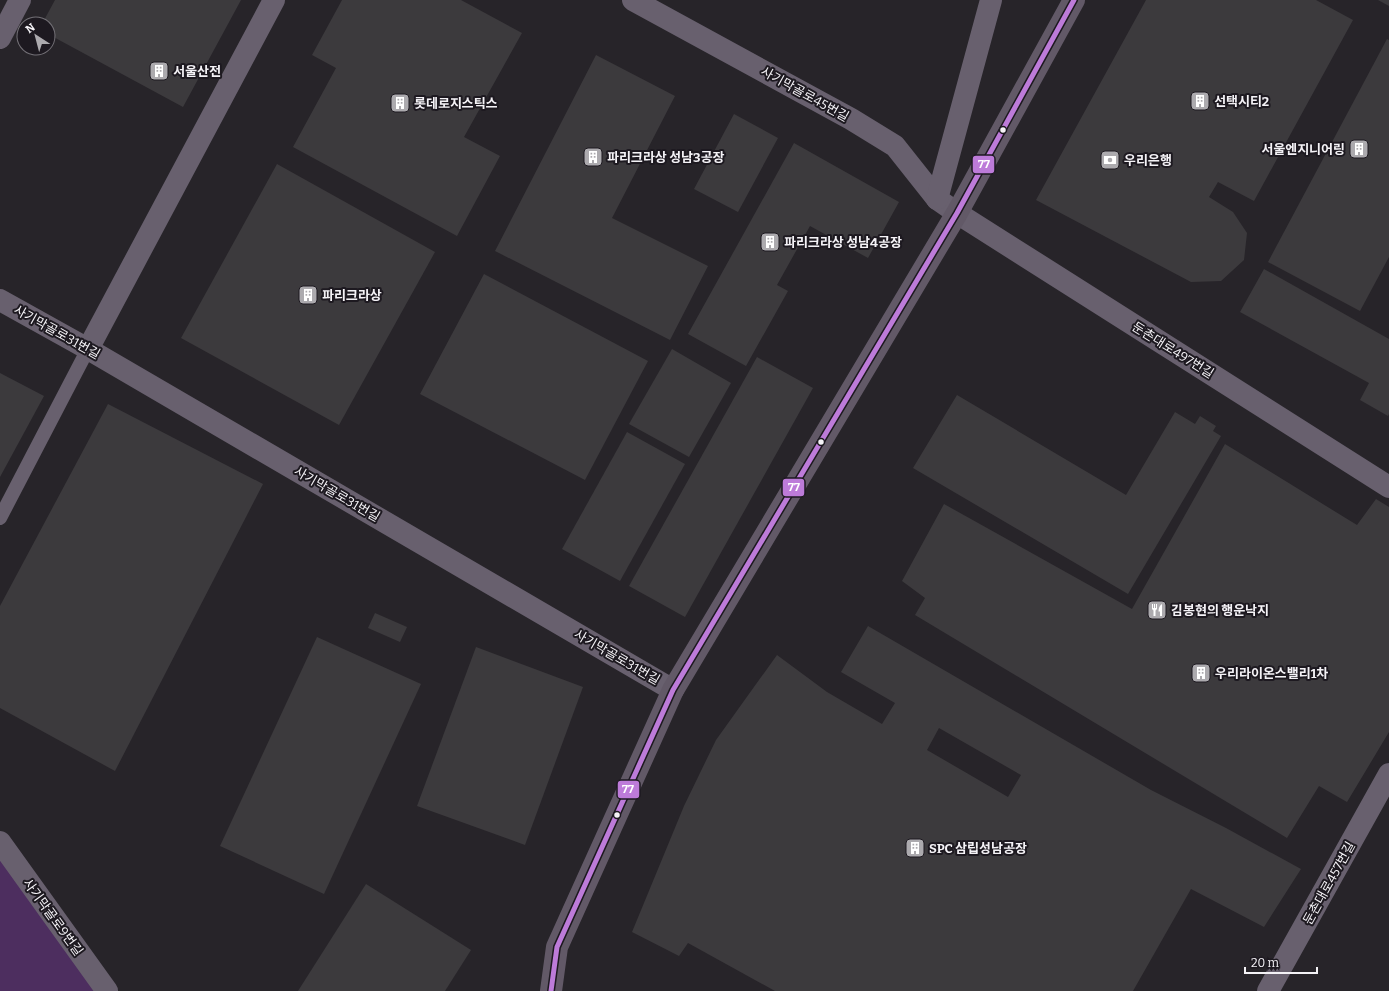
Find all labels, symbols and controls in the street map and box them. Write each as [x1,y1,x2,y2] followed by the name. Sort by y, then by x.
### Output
[16,16,56,56] north arrow
[23,20,38,36] text: N
[148,60,170,82] building icon: 서울산전
[173,64,221,79] place label: 서울산전
[758,64,852,124] street label: 사기막골로45번길
[1189,90,1211,112] building icon: 선택시티2
[389,92,411,114] building icon: 롯데로지스틱스
[1214,94,1269,109] place label: 선택시티2
[414,96,498,111] place label: 롯데로지스틱스
[998,125,1008,135] unlabelled marker
[1348,138,1370,160] building icon: 서울엔지니어링
[1261,142,1345,157] place label: 서울엔지니어링
[582,146,604,168] building icon: 파리크라상 성남3공장
[1099,149,1121,171] bank icon: 우리은행
[607,150,725,165] place label: 파리크라상 성남3공장
[1124,153,1172,168] place label: 우리은행
[972,155,995,174] line badge: 77
[978,158,990,171] text: 77
[759,231,781,253] building icon: 파리크라상 성남4공장
[784,235,902,250] place label: 파리크라상 성남4공장
[297,284,319,306] building icon: 파리크라상
[322,288,382,303] place label: 파리크라상
[11,302,103,362] street label: 사기막골로31번길
[1129,319,1217,381] street label: 둔촌대로497번길
[816,437,826,447] unlabelled marker
[291,463,383,525] street label: 사기막골로31번길
[782,478,805,497] line badge: 77
[788,481,800,494] text: 77
[1146,599,1168,621] restaurant icon: 김봉현의 행운낙지
[1171,603,1269,618] place label: 김봉현의 행운낙지
[571,626,663,688] street label: 사기막골로31번길
[1190,662,1212,684] building icon: 우리라이온스밸리1차
[1215,666,1328,681] place label: 우리라이온스밸리1차
[617,780,640,799] line badge: 77
[622,783,634,796] text: 77
[612,810,622,820] unlabelled marker
[904,837,926,859] building icon: SPC 삼립성남공장
[1300,839,1358,927] street label: 둔촌대로457번길
[929,841,1027,856] place label: SPC 삼립성남공장
[20,876,86,958] street label: 사기막골로9번길
[1245,949,1317,975] scale bar
[1251,956,1280,970] text: 20 m

